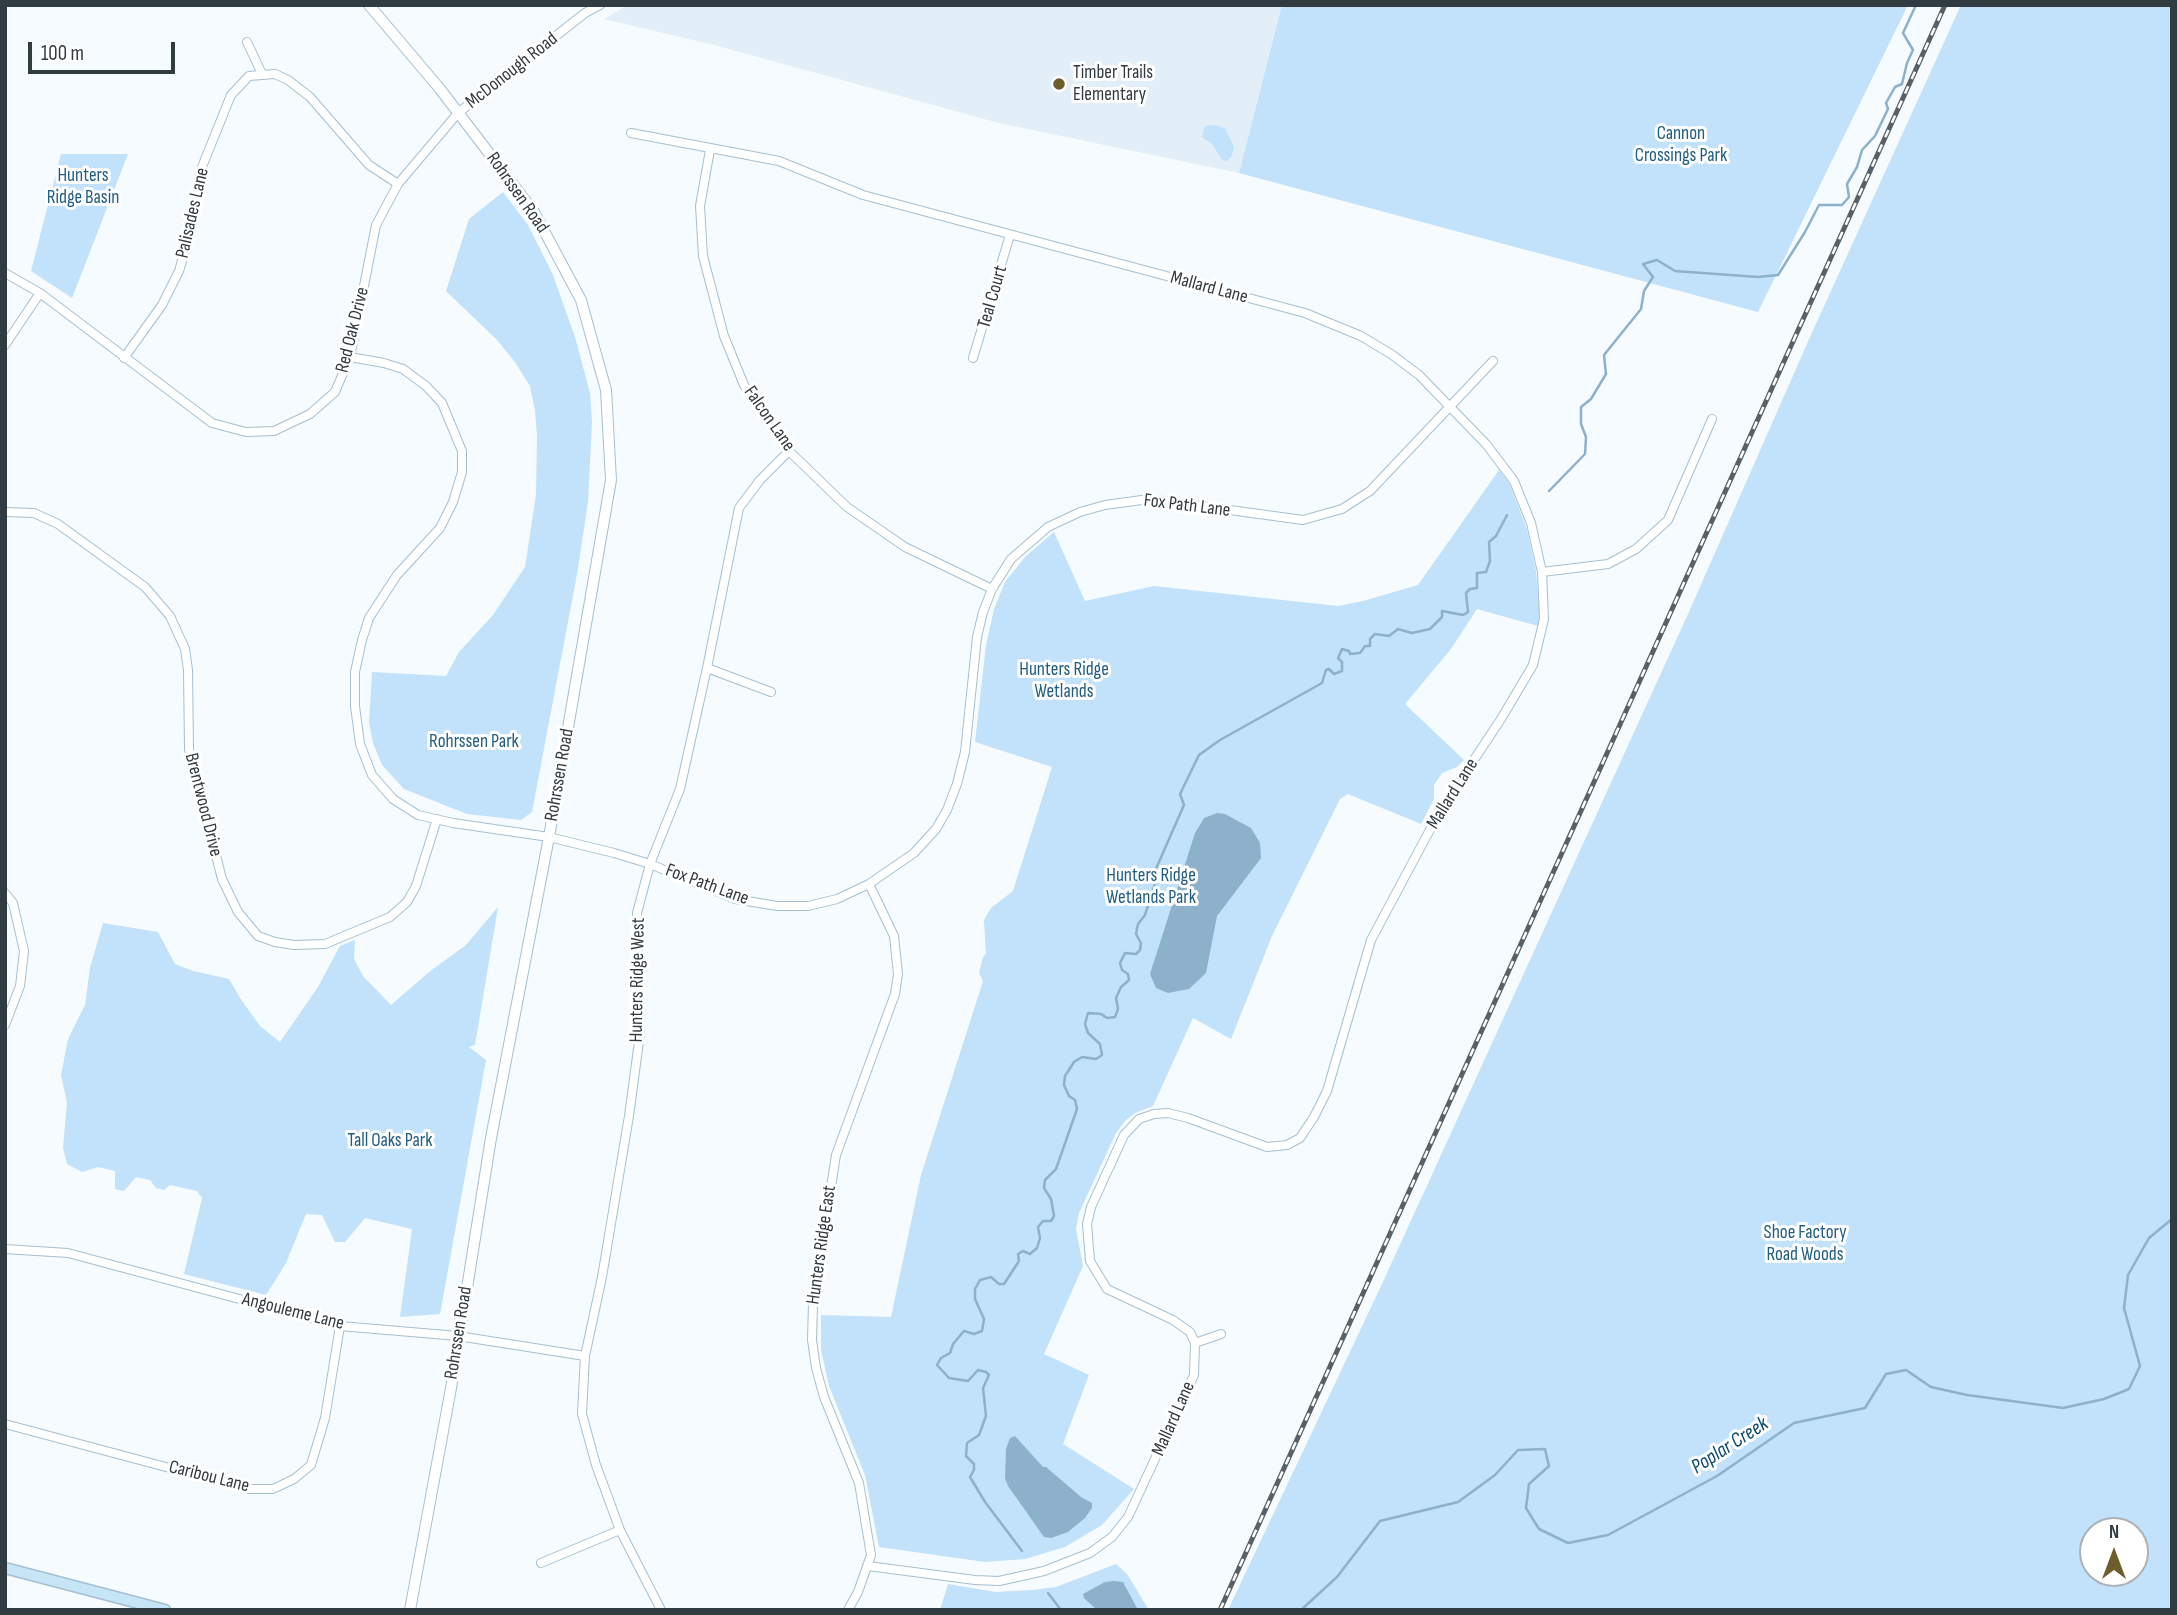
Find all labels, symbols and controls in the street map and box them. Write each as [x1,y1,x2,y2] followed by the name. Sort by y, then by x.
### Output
[32,28,178,72] scale bar
[461,28,563,114] street label: McDonough Road
[41,41,84,66] text: 100 m
[1073,62,1153,106] place label: Timber Trails Elementary
[1051,76,1067,92] marker: Timber Trails Elementary
[1635,123,1727,167] park label: Cannon Crossings Park
[481,148,553,238] street label: Rohrssen Road
[47,165,119,209] park label: Hunters Ridge Basin
[172,166,214,260] street label: Palisades Lane
[973,263,1013,331] street label: Teal Court
[1168,267,1250,309] street label: Mallard Lane
[331,285,375,375] street label: Red Oak Drive
[738,382,800,456] street label: Falcon Lane
[1142,489,1232,523] street label: Fox Path Lane
[1019,659,1109,703] park label: Hunters Ridge Wetlands
[541,727,579,823] street label: Rohrssen Road
[429,731,519,753] park label: Rohrssen Park
[179,751,227,859] street label: Brentwood Drive
[1422,754,1484,834] street label: Mallard Lane
[662,859,752,911] street label: Fox Path Lane
[1106,865,1196,909] park label: Hunters Ridge Wetlands Park
[626,917,650,1043] street label: Hunters Ridge West
[347,1130,433,1152] park label: Tall Oaks Park
[802,1184,842,1306] street label: Hunters Ridge East
[1764,1222,1846,1266] park label: Shoe Factory Road Woods
[440,1285,478,1381] street label: Rohrssen Road
[240,1288,346,1336] street label: Angouleme Lane
[1147,1378,1201,1460] street label: Mallard Lane
[1687,1412,1773,1480] water label: Poplar Creek
[166,1456,252,1498] street label: Caribou Lane
[2079,1517,2149,1587] north arrow
[2109,1521,2119,1544] text: N

